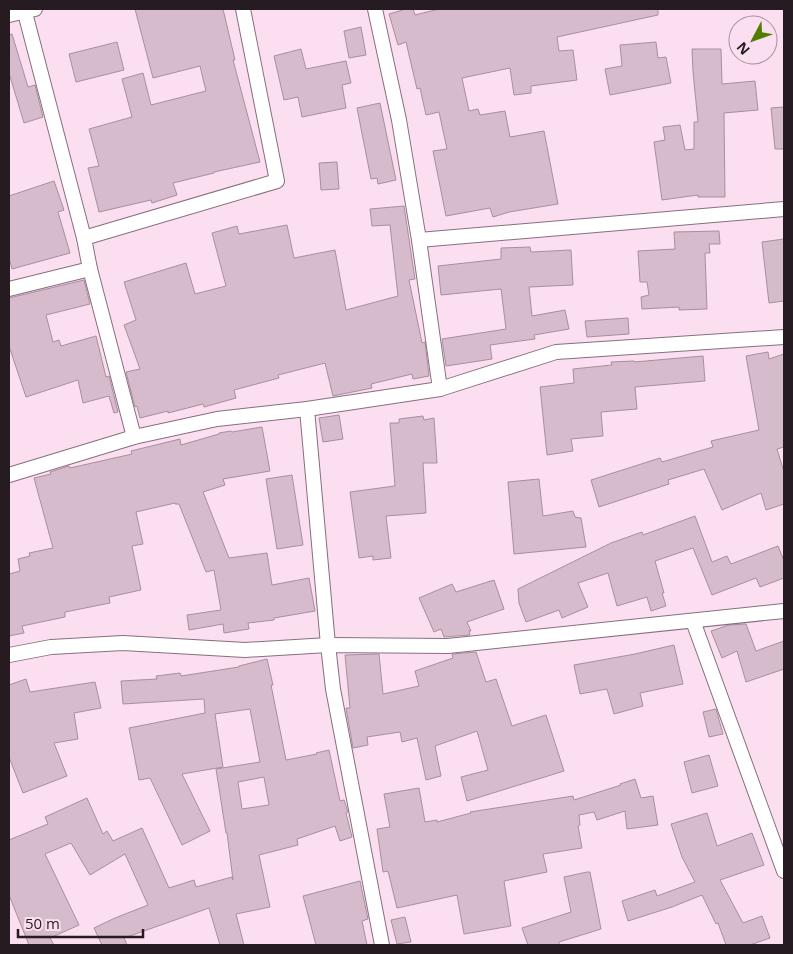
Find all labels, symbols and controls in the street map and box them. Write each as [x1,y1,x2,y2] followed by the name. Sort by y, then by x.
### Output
[728,15,778,65] north arrow
[732,38,754,59] text: N
[18,906,142,938] scale bar
[25,913,60,933] text: 50 m

